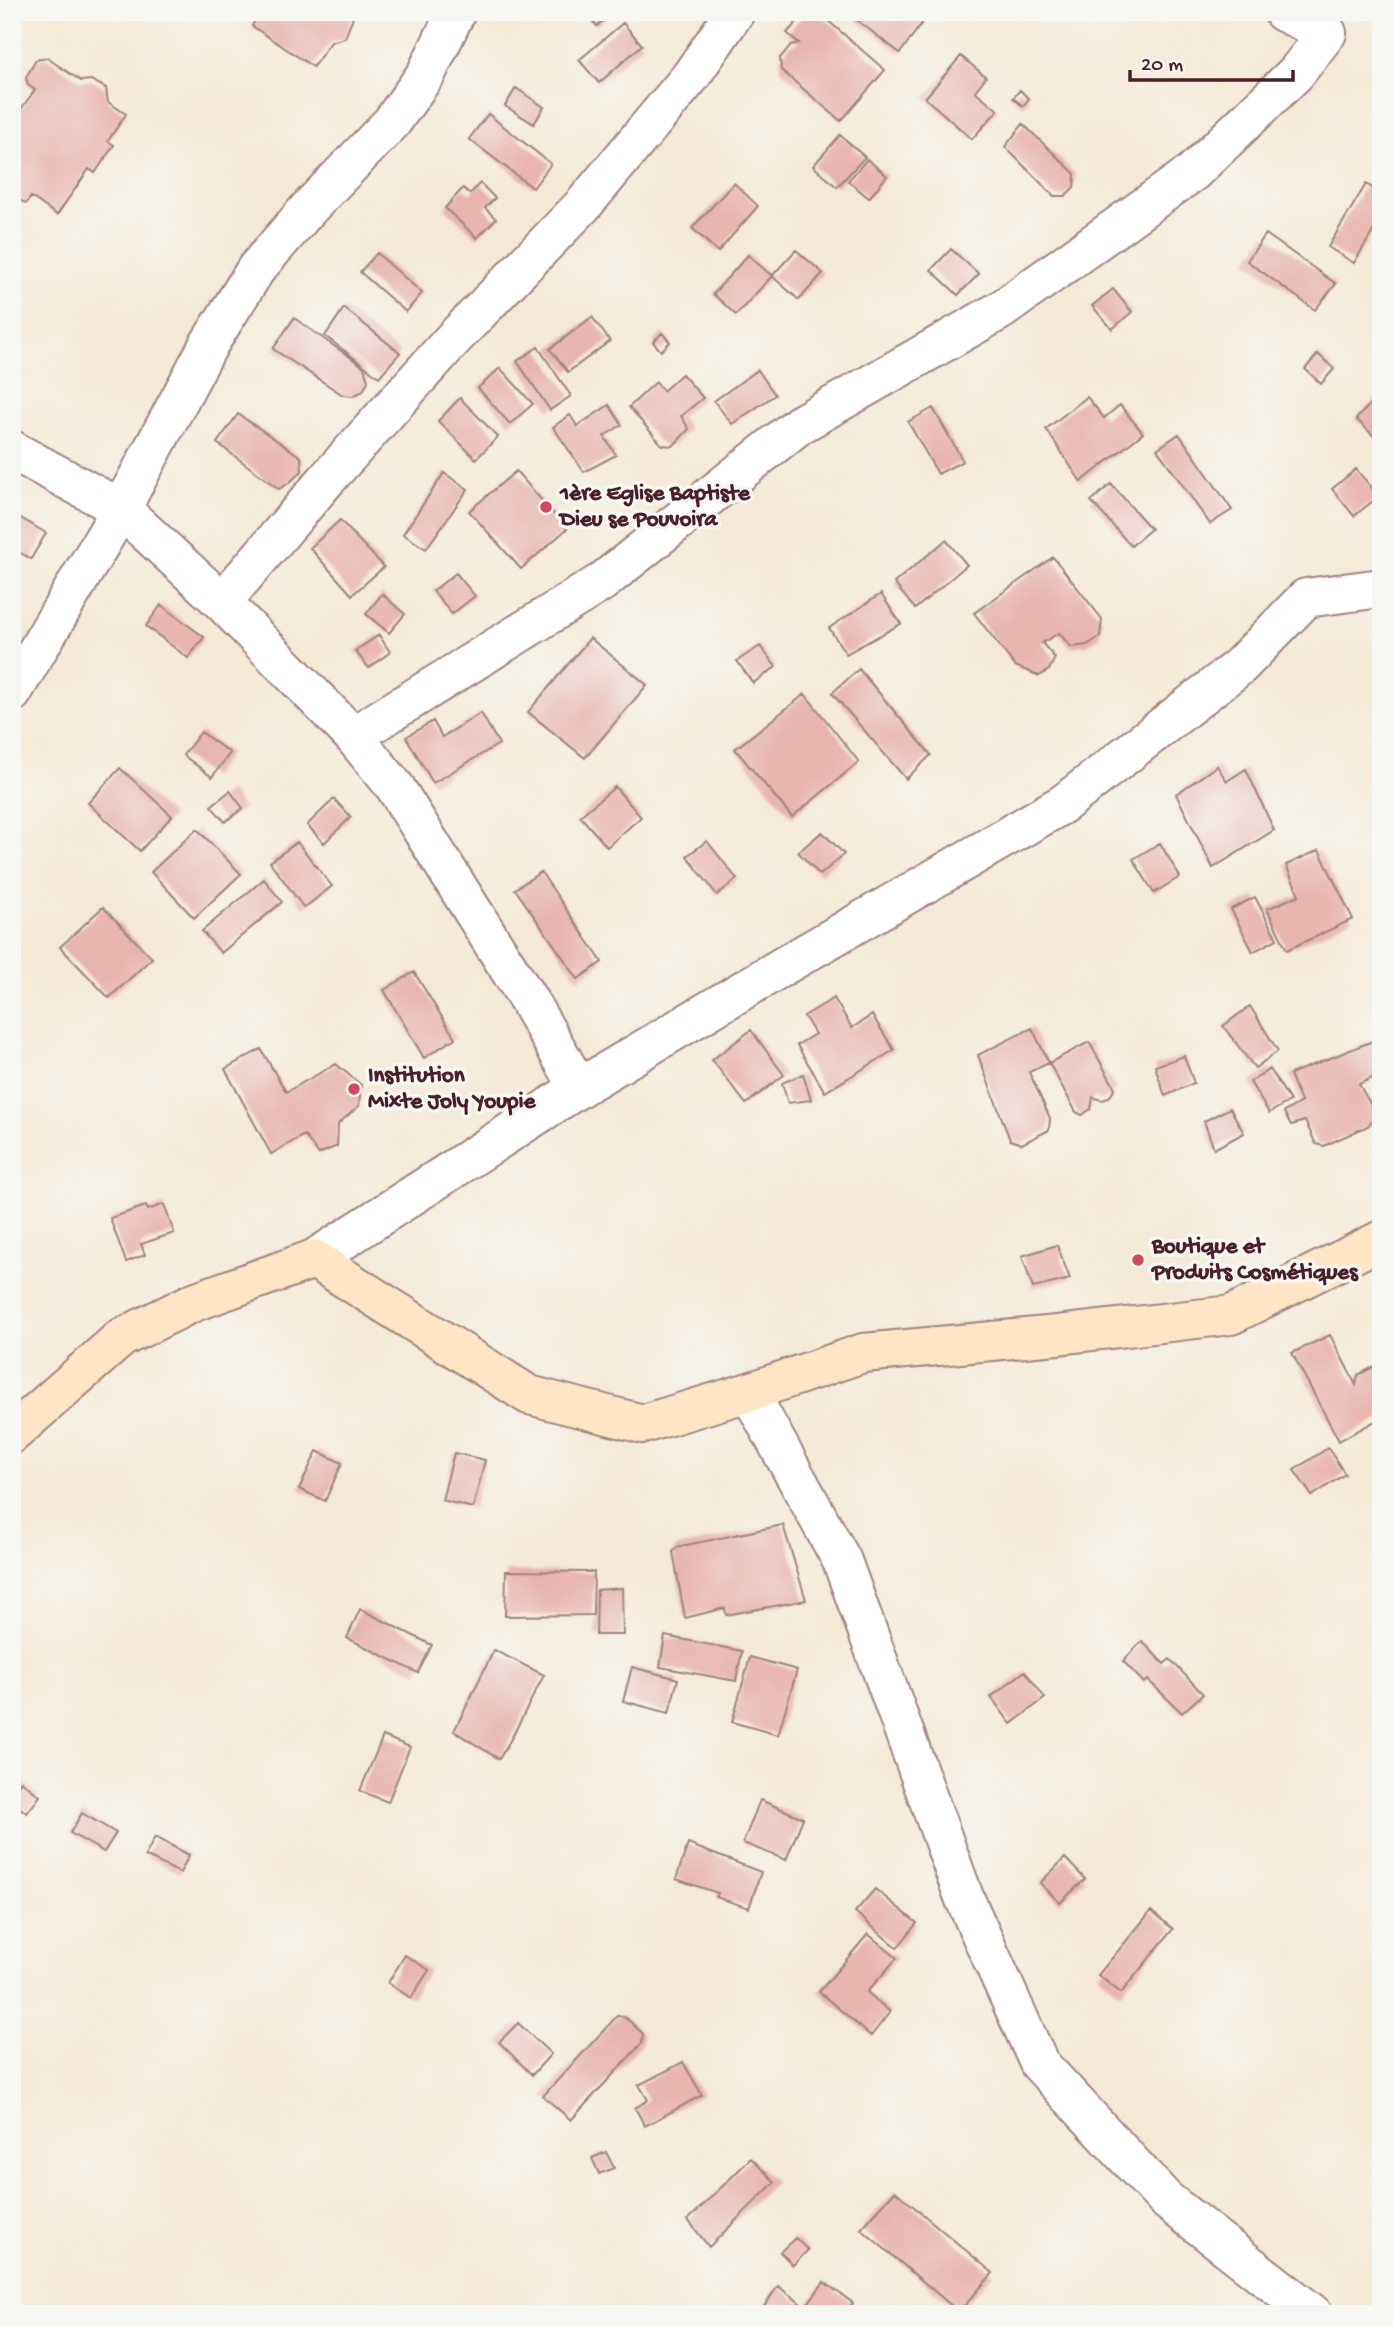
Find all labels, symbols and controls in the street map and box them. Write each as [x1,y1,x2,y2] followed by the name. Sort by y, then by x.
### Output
[1130,38,1293,82] scale bar
[1141,54,1183,79] text: 20 m
[558,481,751,534] place label: 1ère Eglise Baptiste Dieu se Pouvoira
[538,499,554,515] marker: 1ère Eglise Baptiste Dieu se Pouvoira
[368,1063,536,1116] place label: Institution Mixte Joly Youpie
[346,1081,362,1097] marker: Institution Mixte Joly Youpie
[1150,1234,1359,1287] place label: Boutique et Produits Cosmétiques
[1130,1252,1146,1268] marker: Boutique et Produits Cosmétiques

